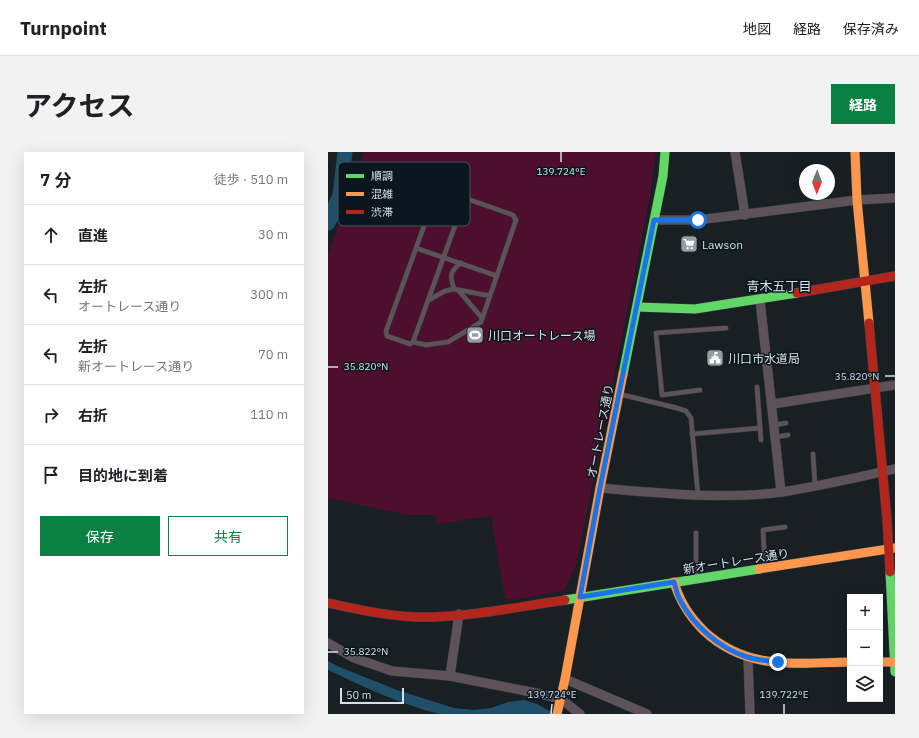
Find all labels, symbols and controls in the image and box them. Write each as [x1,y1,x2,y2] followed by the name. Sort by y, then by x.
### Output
[20,16,107,40] text: Turnpoint
[743,20,771,38] text: 地図
[793,20,821,38] text: 経路
[843,20,899,38] text: 保存済み
[831,84,895,124] button: 経路
[24,87,135,124] text: アクセス
[338,162,470,226] legend
[799,164,835,200] north arrow
[536,165,586,178] text: 139.724°E
[40,169,71,191] text: 7 分
[371,169,393,183] text: 順調
[214,171,288,188] text: 徒歩 · 510 m
[371,187,393,201] text: 混雑
[371,205,393,219] text: 渋滞
[689,211,707,229] route start
[40,224,62,246] icon: ahead
[78,226,108,245] text: 直進
[258,226,288,243] text: 30 m
[679,234,699,254] supermarket icon: Lawson
[702,237,743,252] place label: Lawson
[78,277,108,296] text: 左折
[746,278,812,295] district label: 青木五丁目
[40,284,62,306] icon: left
[250,286,288,303] text: 300 m
[78,298,181,315] text: オートレース通り
[465,325,485,345] sports icon: 川口オートレース場
[488,328,595,343] place label: 川口オートレース場
[78,337,108,356] text: 左折
[40,344,62,366] icon: left
[258,346,288,363] text: 70 m
[705,348,725,368] public building icon: 川口市水道局
[728,351,800,366] place label: 川口市水道局
[78,358,194,375] text: 新オートレース通り
[344,360,388,373] text: 35.820°N
[835,370,879,383] text: 35.820°N
[584,383,616,479] street label: オートレース通り
[40,404,62,426] icon: right
[78,406,108,425] text: 右折
[250,406,288,423] text: 110 m
[40,464,62,486] icon: arrive
[78,466,168,485] text: 目的地に到着
[40,516,160,556] button: 保存
[168,516,288,556] button: 共有
[682,545,790,577] street label: 新オートレース通り
[847,594,883,702] map controls
[847,594,883,630] button: +
[847,630,883,666] button: −
[344,645,388,658] text: 35.822°N
[769,653,787,671] route end
[847,666,883,702] button: layers
[340,686,404,705] scale bar
[346,688,371,702] text: 50 m
[527,688,577,701] text: 139.724°E
[759,688,809,701] text: 139.722°E

